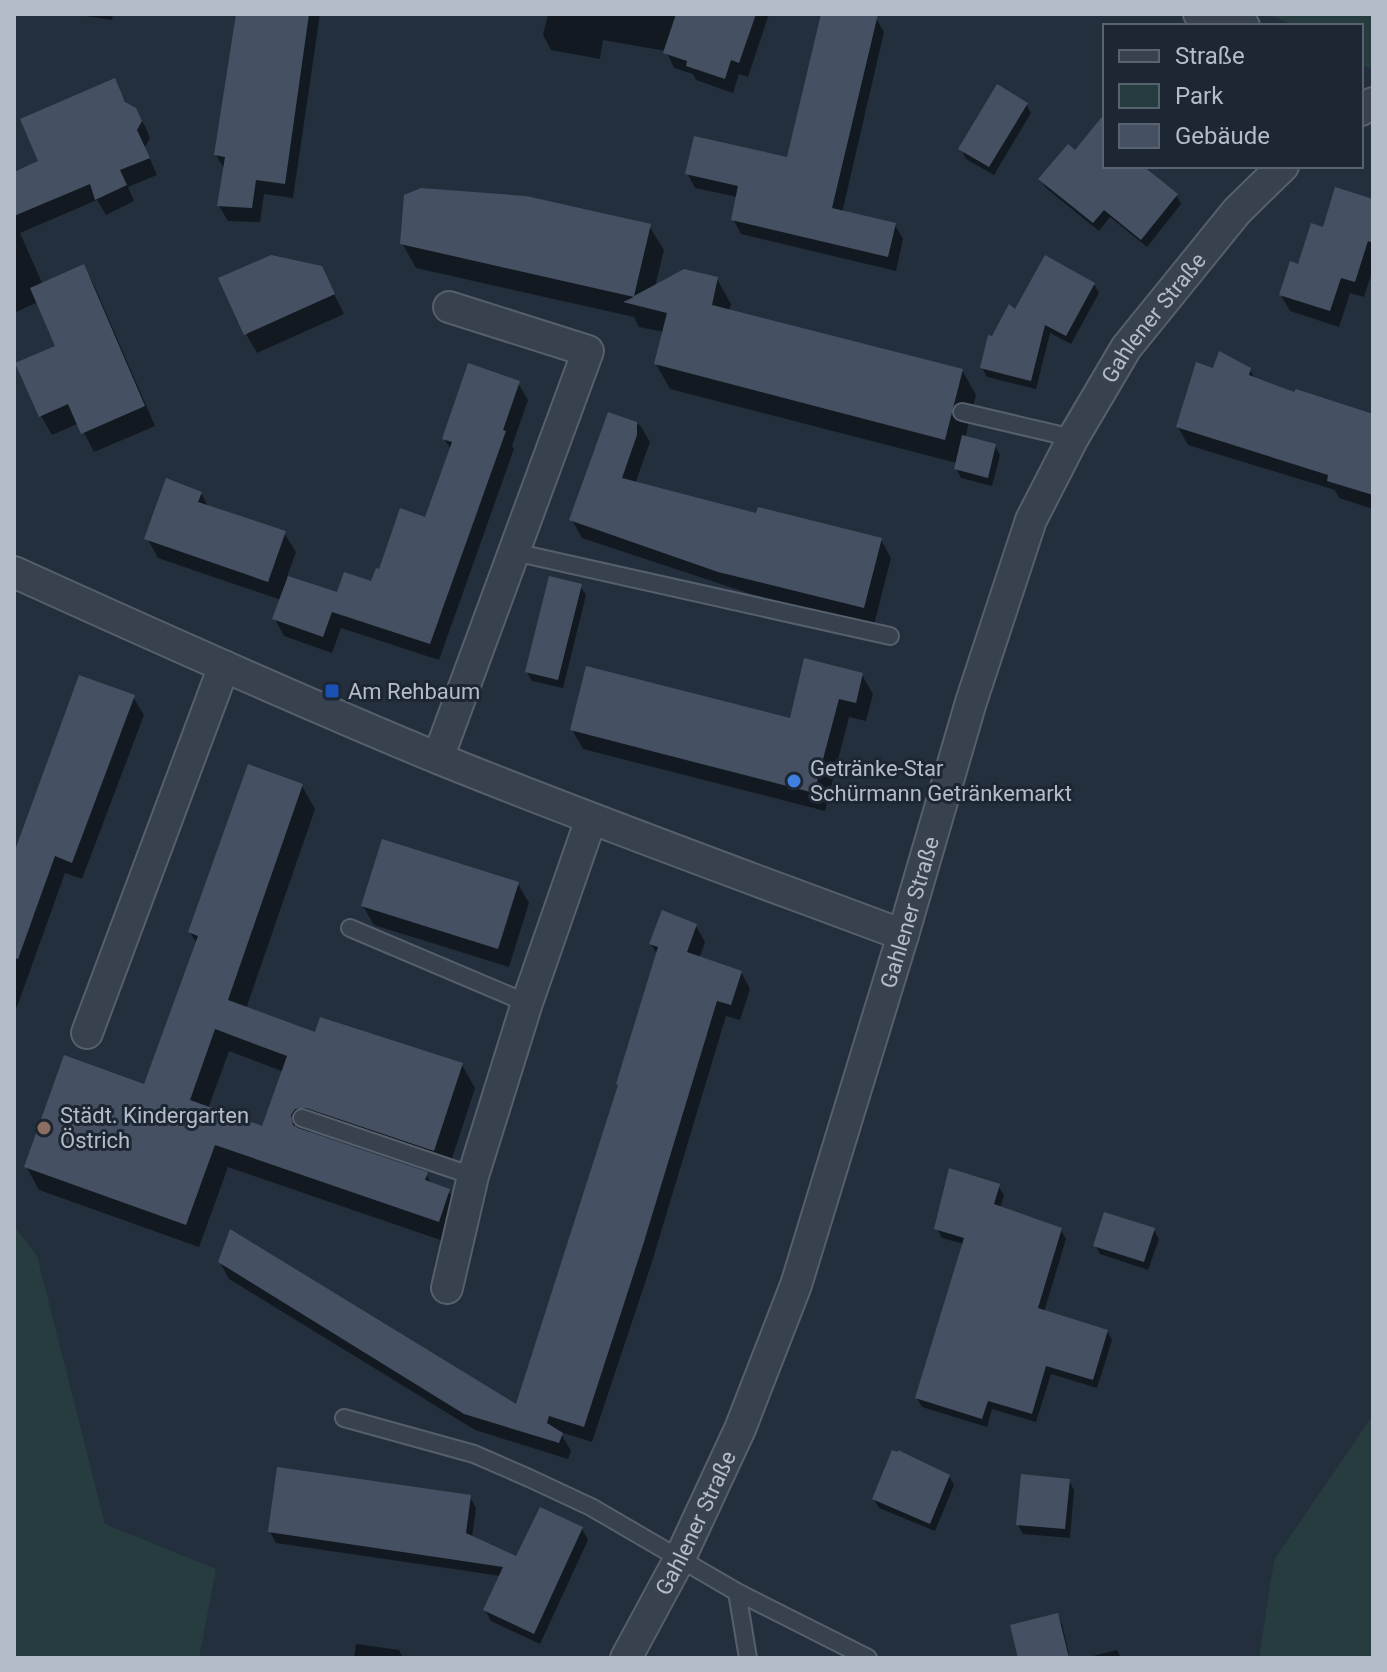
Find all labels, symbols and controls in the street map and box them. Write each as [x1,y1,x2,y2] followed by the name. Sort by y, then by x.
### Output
[1103,24,1363,168] legend
[1175,42,1245,70] text: Straße
[1175,82,1224,110] text: Park
[1175,122,1270,150] text: Gebäude
[1096,248,1211,387] street label: Gahlener Straße
[348,679,480,704] place label: Am Rehbaum
[323,682,341,700] marker: Am Rehbaum
[810,756,1072,806] place label: Getränke-Star Schürmann Getränkemarkt
[785,772,803,790] marker: Getränke-Star Schürmann Getränkemarkt
[875,834,944,991] street label: Gahlener Straße
[60,1103,249,1153] place label: Städt. Kindergarten Östrich
[35,1119,53,1137] marker: Städt. Kindergarten Östrich
[650,1447,741,1599] street label: Gahlener Straße

